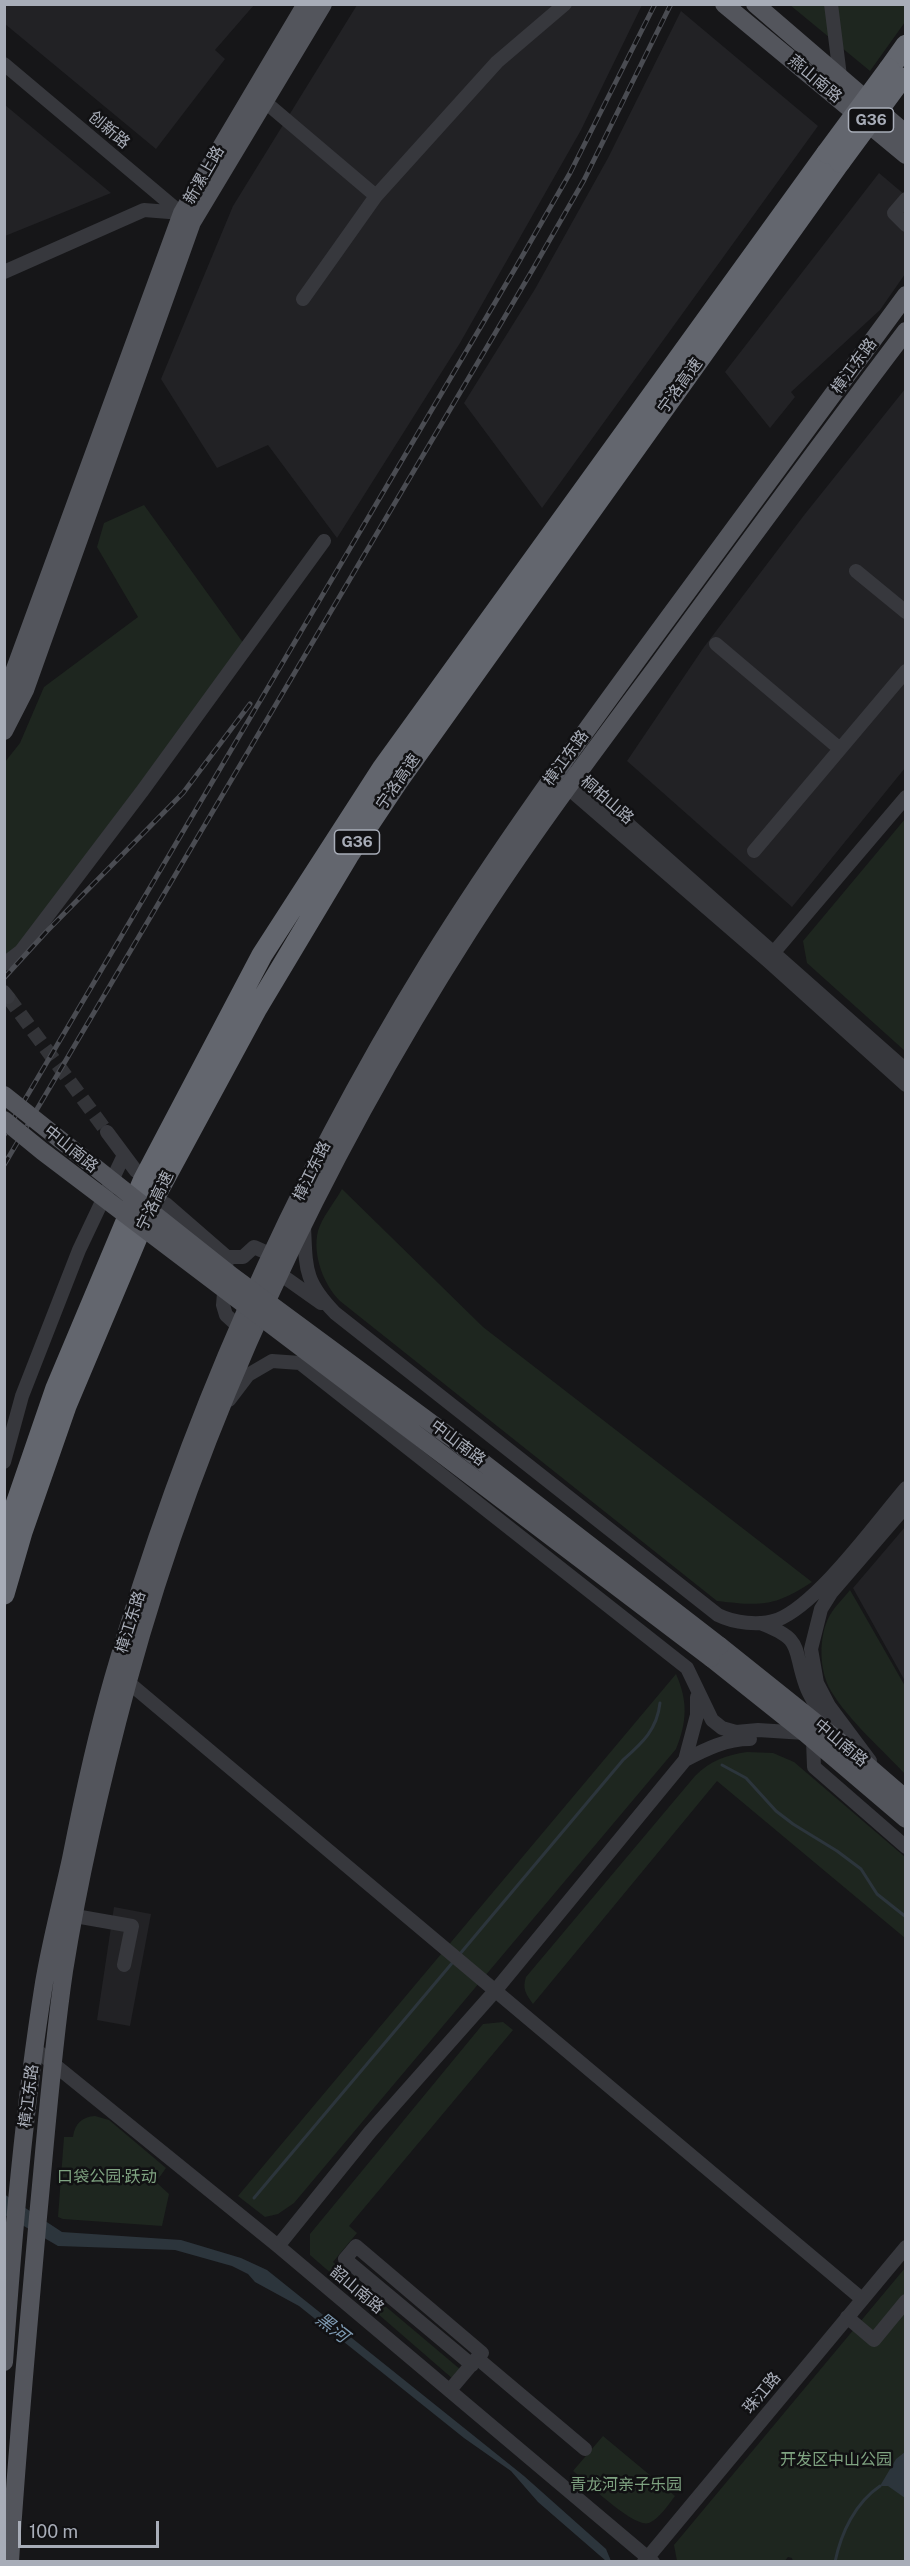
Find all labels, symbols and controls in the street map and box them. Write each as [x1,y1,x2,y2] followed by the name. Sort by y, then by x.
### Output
[784,51,846,107] street label: 燕山南路
[84,107,134,153] street label: 创新路
[848,108,894,132] road number: G36
[180,142,228,208] street label: 新漯上路
[827,334,881,398] street label: 樟江东路
[653,354,707,418] street label: 宁洛高速
[539,726,593,790] street label: 樟江东路
[372,750,424,814] street label: 宁洛高速
[577,772,637,828] street label: 桐柏山路
[334,830,380,854] road number: G36
[40,1121,102,1177] street label: 中山南路
[289,1138,335,1204] street label: 樟江东路
[132,1168,178,1234] street label: 宁洛高速
[427,1416,489,1470] street label: 中山南路
[112,1589,150,1655] street label: 樟江东路
[810,1715,872,1771] street label: 中山南路
[16,2063,42,2129] street label: 樟江东路
[57,2167,157,2187] park label: 口袋公园·跃动
[326,2262,388,2318] street label: 韶山南路
[311,2308,353,2348] water label: 黑河
[739,2368,785,2418] street label: 珠江路
[780,2450,892,2470] park label: 开发区中山公园
[570,2475,682,2495] park label: 青龙河亲子乐园
[21,2509,162,2547] scale bar
[29,2521,78,2542] text: 100 m

